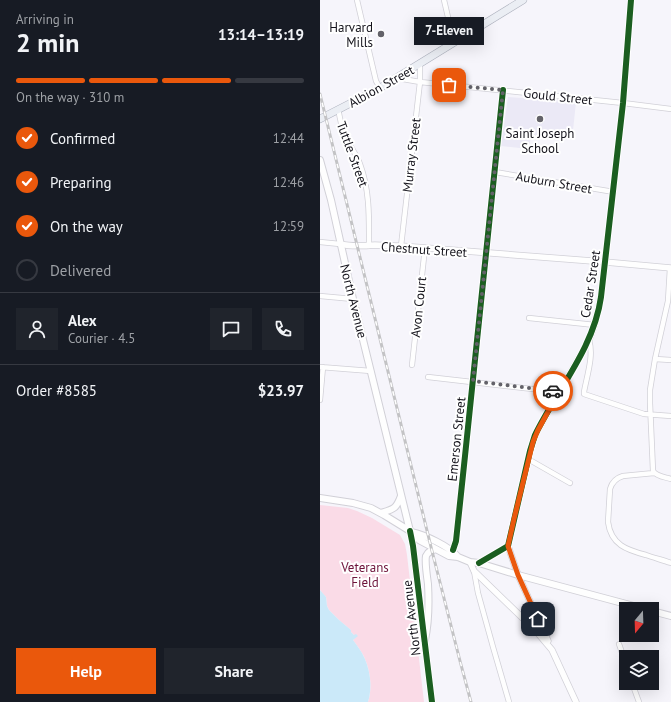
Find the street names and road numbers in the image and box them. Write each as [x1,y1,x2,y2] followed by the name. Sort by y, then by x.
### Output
[345,61,418,111] street label: Albion Street
[523,84,594,109] street label: Gould Street
[398,116,425,193] street label: Murray Street
[333,119,372,190] street label: Tuttle Street
[515,167,594,198] street label: Auburn Street
[380,238,468,261] street label: Chestnut Street
[577,249,604,319] street label: Cedar Street
[336,262,371,340] street label: North Avenue
[407,275,430,338] street label: Avon Court
[444,395,469,482] street label: Emerson Street
[398,579,425,657] street label: North Avenue

